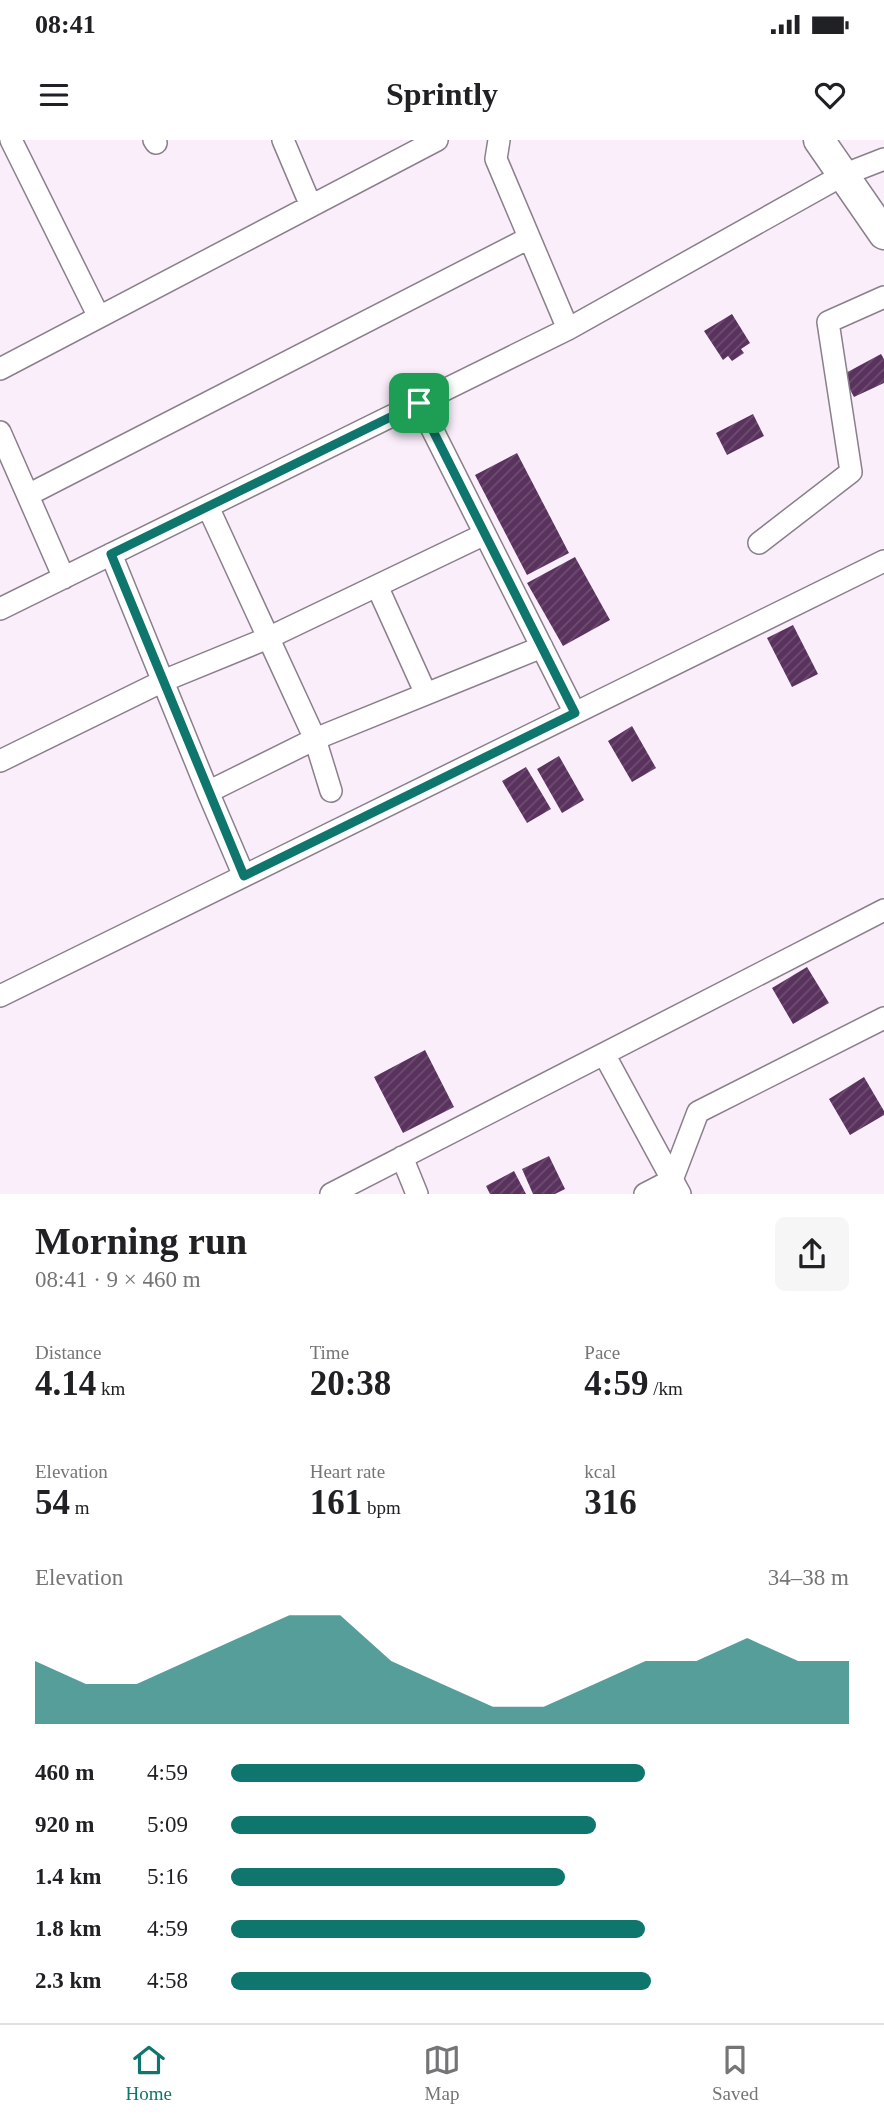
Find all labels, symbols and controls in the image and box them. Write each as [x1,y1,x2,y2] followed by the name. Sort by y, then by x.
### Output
[35,10,96,39] text: 08:41
[35,76,73,114] icon: menu
[386,76,498,112] text: Sprintly
[811,76,849,114] icon: heart
[389,373,449,433] pin
[400,384,438,422] icon: arrive
[775,1217,849,1291] button: share
[35,1220,247,1262] text: Morning run
[35,1267,201,1292] text: 08:41 · 9 × 460 m
[35,1342,101,1363] text: Distance
[310,1342,349,1363] text: Time
[584,1342,620,1363] text: Pace
[35,1364,96,1403] text: 4.14
[310,1364,391,1403] text: 20:38
[584,1364,648,1403] text: 4:59
[96,1378,125,1399] text: km
[648,1378,683,1399] text: /km
[35,1461,108,1482] text: Elevation
[310,1461,385,1482] text: Heart rate
[584,1461,616,1482] text: kcal
[35,1483,70,1522] text: 54
[310,1483,362,1522] text: 161
[584,1483,637,1522] text: 316
[70,1497,90,1518] text: m
[362,1497,401,1518] text: bpm
[35,1565,123,1590] text: Elevation
[768,1565,849,1590] text: 34–38 m
[35,1760,94,1785] text: 460 m
[147,1760,188,1785] text: 4:59
[35,1812,94,1837] text: 920 m
[147,1812,188,1837] text: 5:09
[35,1864,101,1889] text: 1.4 km
[147,1864,188,1889] text: 5:16
[35,1916,101,1941] text: 1.8 km
[147,1916,188,1941] text: 4:59
[35,1968,101,1993] text: 2.3 km
[147,1968,188,1993] text: 4:58
[126,2041,172,2105] tab: Home
[423,2041,461,2105] tab: Map
[712,2041,758,2105] tab: Saved

